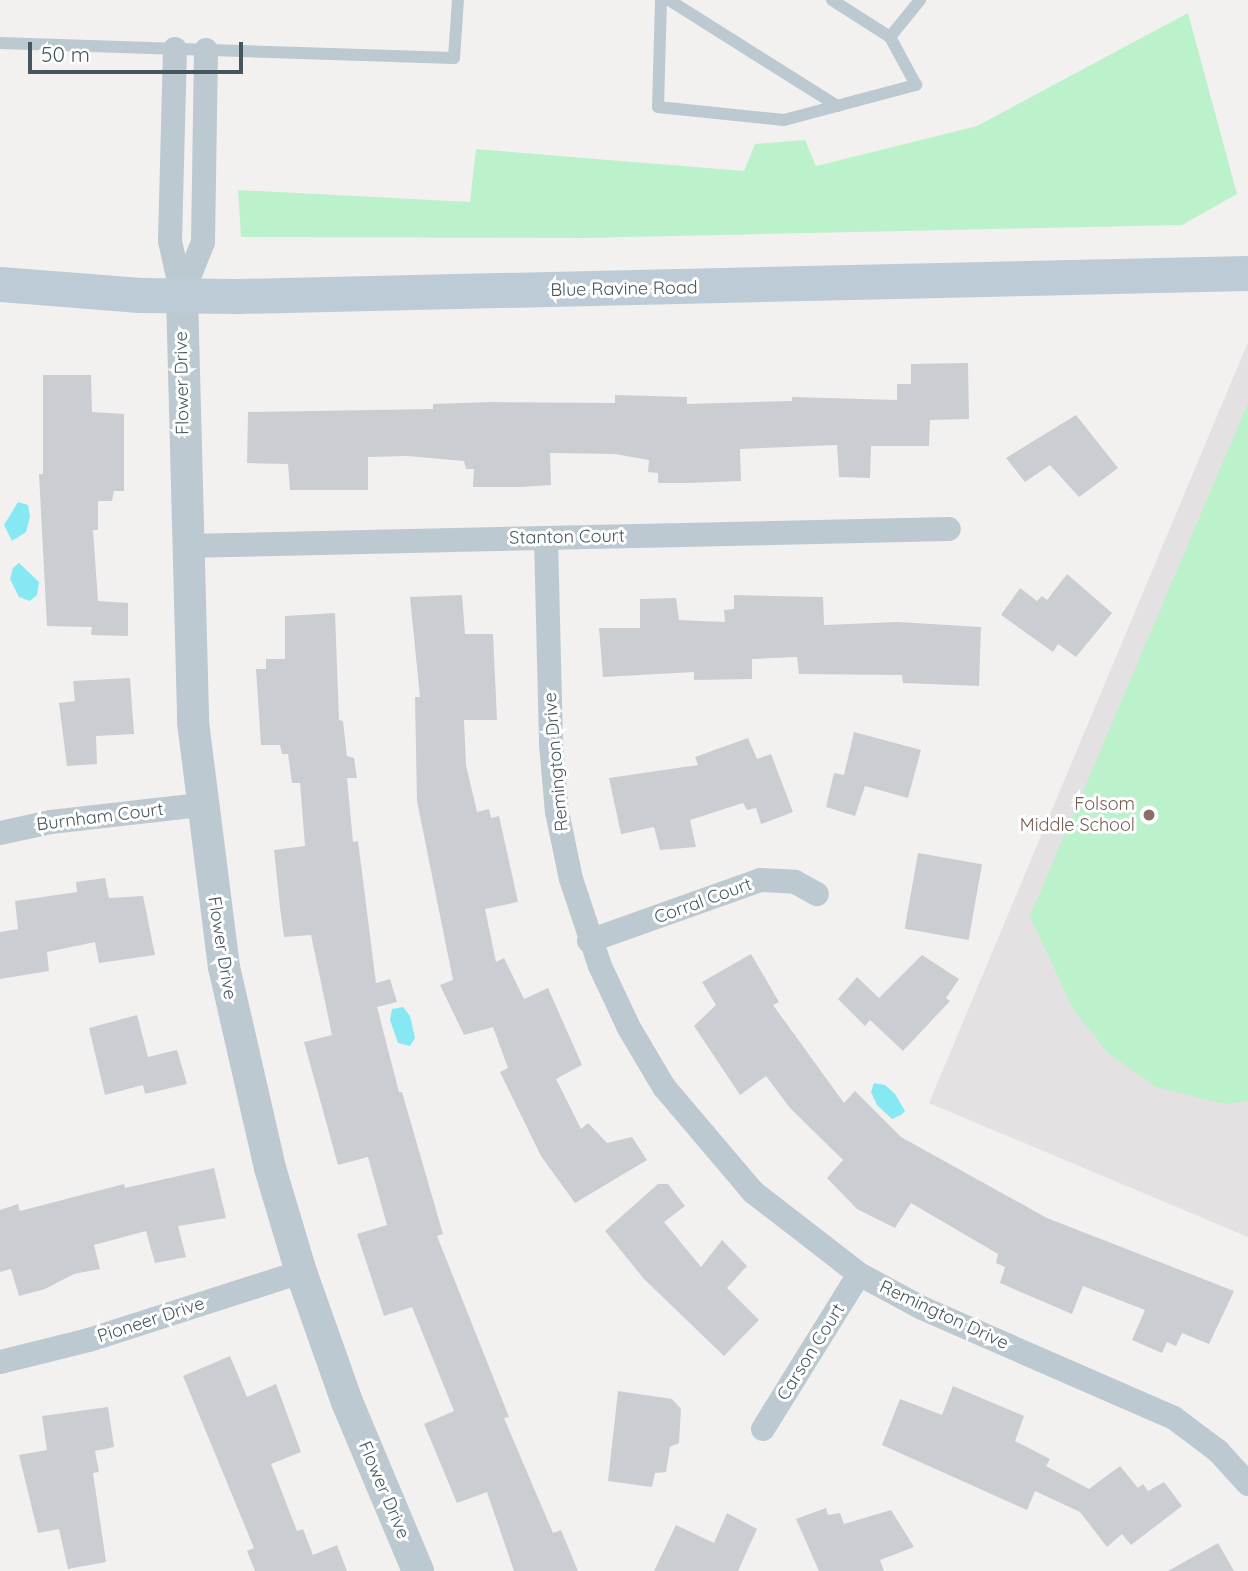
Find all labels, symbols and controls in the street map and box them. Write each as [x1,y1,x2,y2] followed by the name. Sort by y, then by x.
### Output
[32,28,247,72] scale bar
[41,41,90,67] text: 50 m
[550,277,698,301] street label: Blue Ravine Road
[170,331,194,435] street label: Flower Drive
[509,525,625,549] street label: Stanton Court
[539,692,573,832] street label: Remington Drive
[1020,794,1135,836] place label: Folsom Middle School
[35,799,165,835] street label: Burnham Court
[1141,807,1157,823] marker: Folsom Middle School
[651,873,755,929] street label: Corral Court
[203,895,241,1001] street label: Flower Drive
[876,1276,1012,1354] street label: Remington Drive
[95,1293,207,1347] street label: Pioneer Drive
[773,1300,849,1404] street label: Carson Court
[354,1438,414,1542] street label: Flower Drive

